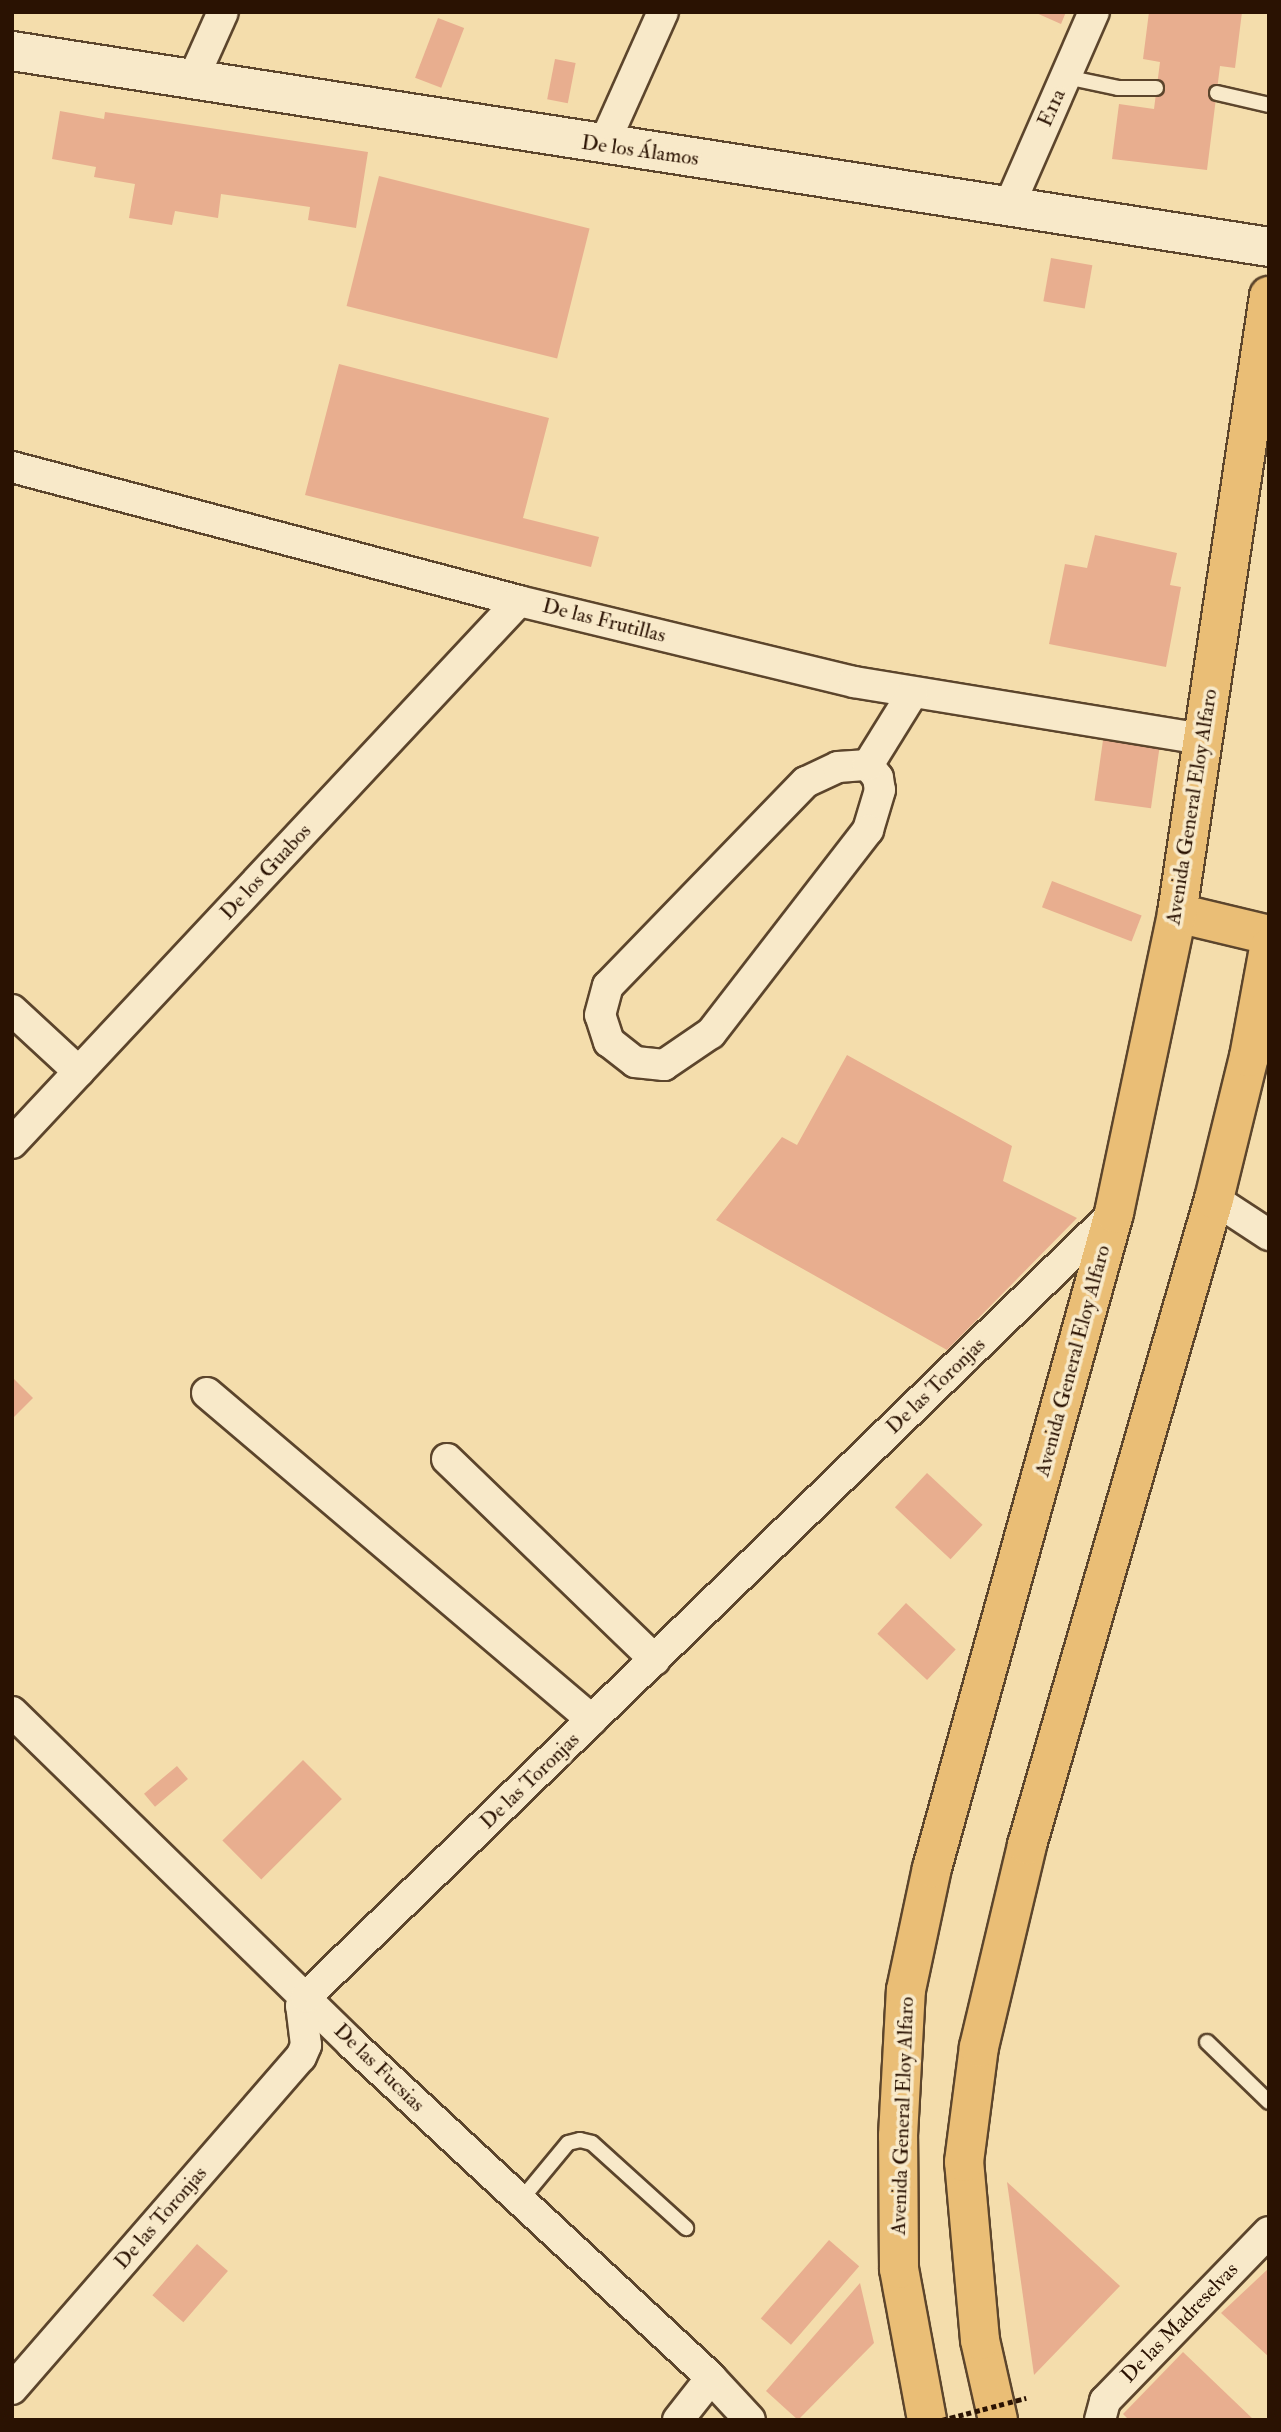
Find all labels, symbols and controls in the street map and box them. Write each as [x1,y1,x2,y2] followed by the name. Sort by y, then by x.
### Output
[1033,85,1071,131] street label: E11a
[580,130,700,172] street label: De los Álamos
[540,594,668,648] street label: De las Frutillas
[1161,687,1223,927] street label: Avenida General Eloy Alfaro
[215,819,317,925] street label: De los Guabos
[1030,1243,1116,1479] street label: Avenida General Eloy Alfaro
[881,1332,991,1440] street label: De las Toronjas
[475,1727,585,1835] street label: De las Toronjas
[886,1996,920,2236] street label: Avenida General Eloy Alfaro
[328,2018,430,2118] street label: De las Fucsias
[109,2161,213,2275] street label: De las Toronjas
[1116,2258,1244,2388] street label: De las Madreselvas

